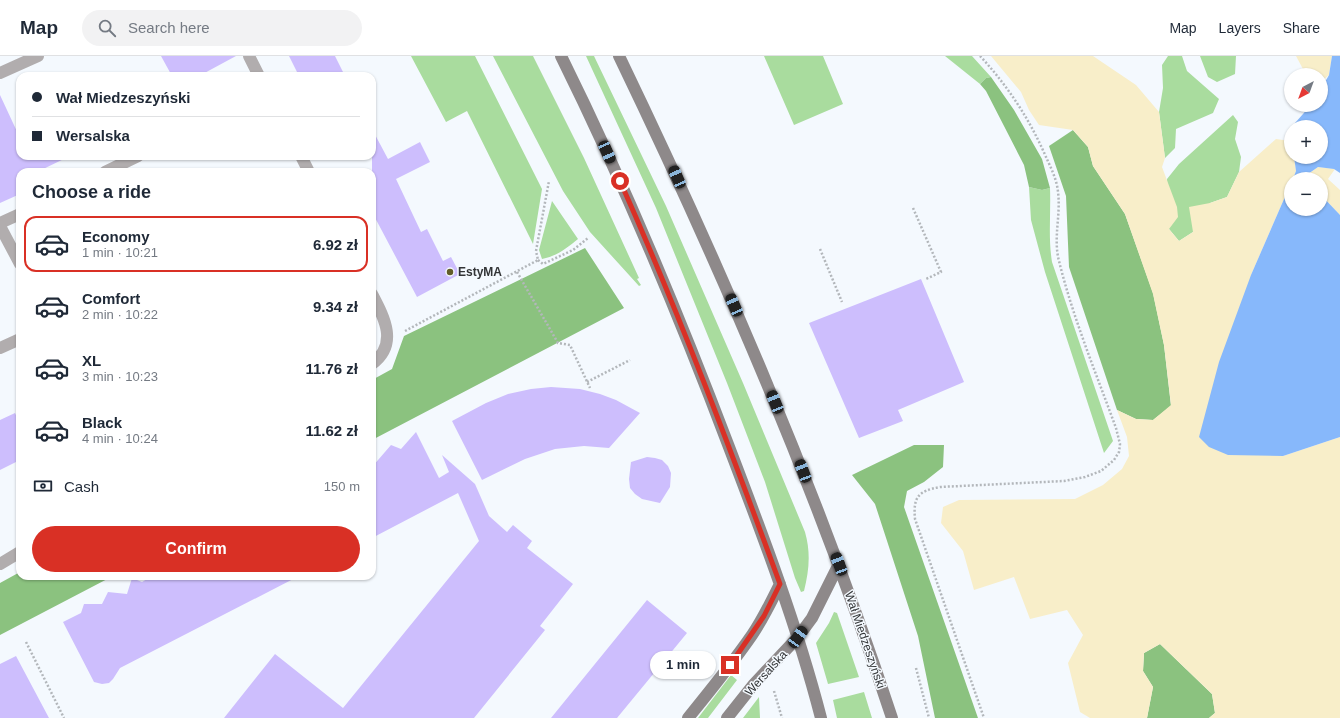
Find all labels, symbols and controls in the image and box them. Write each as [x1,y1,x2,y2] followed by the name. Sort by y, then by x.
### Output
[82,10,362,46] search box
[20,17,58,38] text: Map
[96,17,118,39] icon: search
[128,19,210,36] text: Search here
[1169,20,1197,36] text: Map
[1219,20,1261,36] text: Layers
[1283,20,1320,36] text: Share
[1284,68,1328,112] north arrow
[1284,68,1328,216] map controls
[56,89,191,106] text: Wał Miedzeszyński
[1284,120,1328,164] button: +
[56,127,130,144] text: Wersalska
[597,139,617,165] car
[667,164,687,190] car
[611,172,629,190] route start
[1284,172,1328,216] button: −
[32,182,151,202] text: Choose a ride
[34,226,70,262] icon: car
[82,228,150,245] text: Economy
[313,236,358,253] text: 6.92 zł
[82,245,158,260] text: 1 min · 10:21
[458,265,502,279] place label: EstyMA
[445,267,455,277] marker: EstyMA
[34,288,70,324] icon: car
[82,290,140,307] text: Comfort
[724,292,744,318] car
[313,298,358,315] text: 9.34 zł
[82,307,158,322] text: 2 min · 10:22
[34,350,70,386] icon: car
[82,352,101,369] text: XL
[305,360,358,377] text: 11.76 zł
[82,369,158,384] text: 3 min · 10:23
[765,389,785,415] car
[34,412,70,448] icon: car
[82,414,122,431] text: Black
[305,422,358,439] text: 11.62 zł
[82,431,158,446] text: 4 min · 10:24
[793,458,813,484] car
[32,475,54,497] icon: cash
[64,478,99,495] text: Cash
[324,479,360,494] text: 150 m
[32,526,360,572] button: Confirm
[829,551,849,577] car
[842,590,888,690] street label: Wał Miedzeszyński
[786,624,810,650] car
[742,647,790,698] street label: Wersalska
[650,651,716,679] callout: 1 min
[721,656,739,674] route end
[666,657,700,672] text: 1 min

